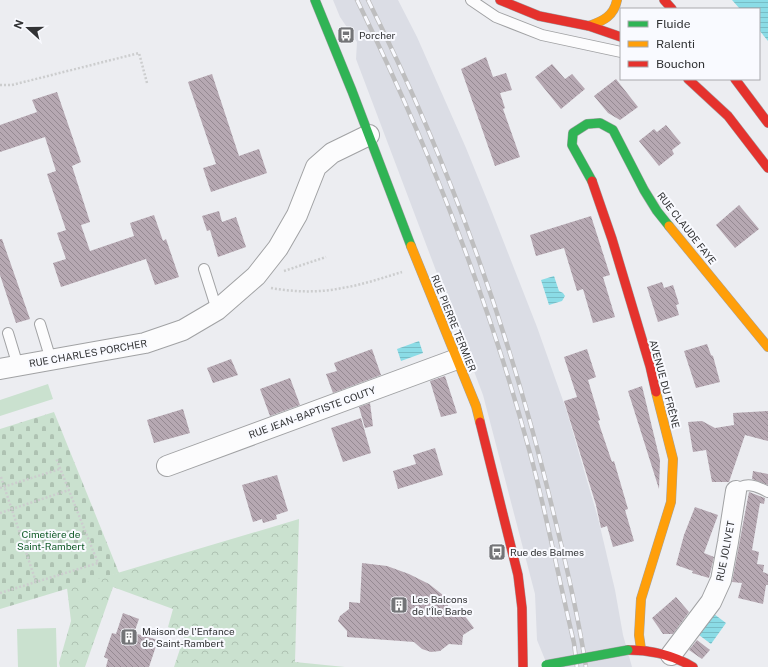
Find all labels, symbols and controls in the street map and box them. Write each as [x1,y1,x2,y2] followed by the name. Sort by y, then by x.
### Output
[8,8,48,48] north arrow
[620,8,760,80] legend
[656,17,691,31] text: Fluide
[12,18,26,31] text: N
[336,25,356,45] bus stop icon: Porcher
[359,29,396,41] place label: Porcher
[656,37,695,51] text: Ralenti
[656,57,705,71] text: Bouchon
[655,190,719,266] street label: RUE CLAUDE FAYE
[429,273,479,373] street label: RUE PIERRE TERMIER
[28,337,148,369] street label: RUE CHARLES PORCHER
[647,338,683,430] street label: AVENUE DU FRÊNE
[247,383,377,441] street label: RUE JEAN-BAPTISTE COUTY
[713,520,737,582] street label: RUE JOLIVET
[17,528,85,552] park label: Cimetière de Saint-Rambert
[487,542,507,562] bus stop icon: Rue des Balmes
[510,546,584,558] place label: Rue des Balmes
[412,593,473,617] place label: Les Balcons de l'Île Barbe
[389,595,409,615] building icon: Les Balcons de l'Île Barbe
[142,625,235,649] place label: Maison de l'Enfance de Saint-Rambert
[119,627,139,647] building icon: Maison de l'Enfance de Saint-Rambert

